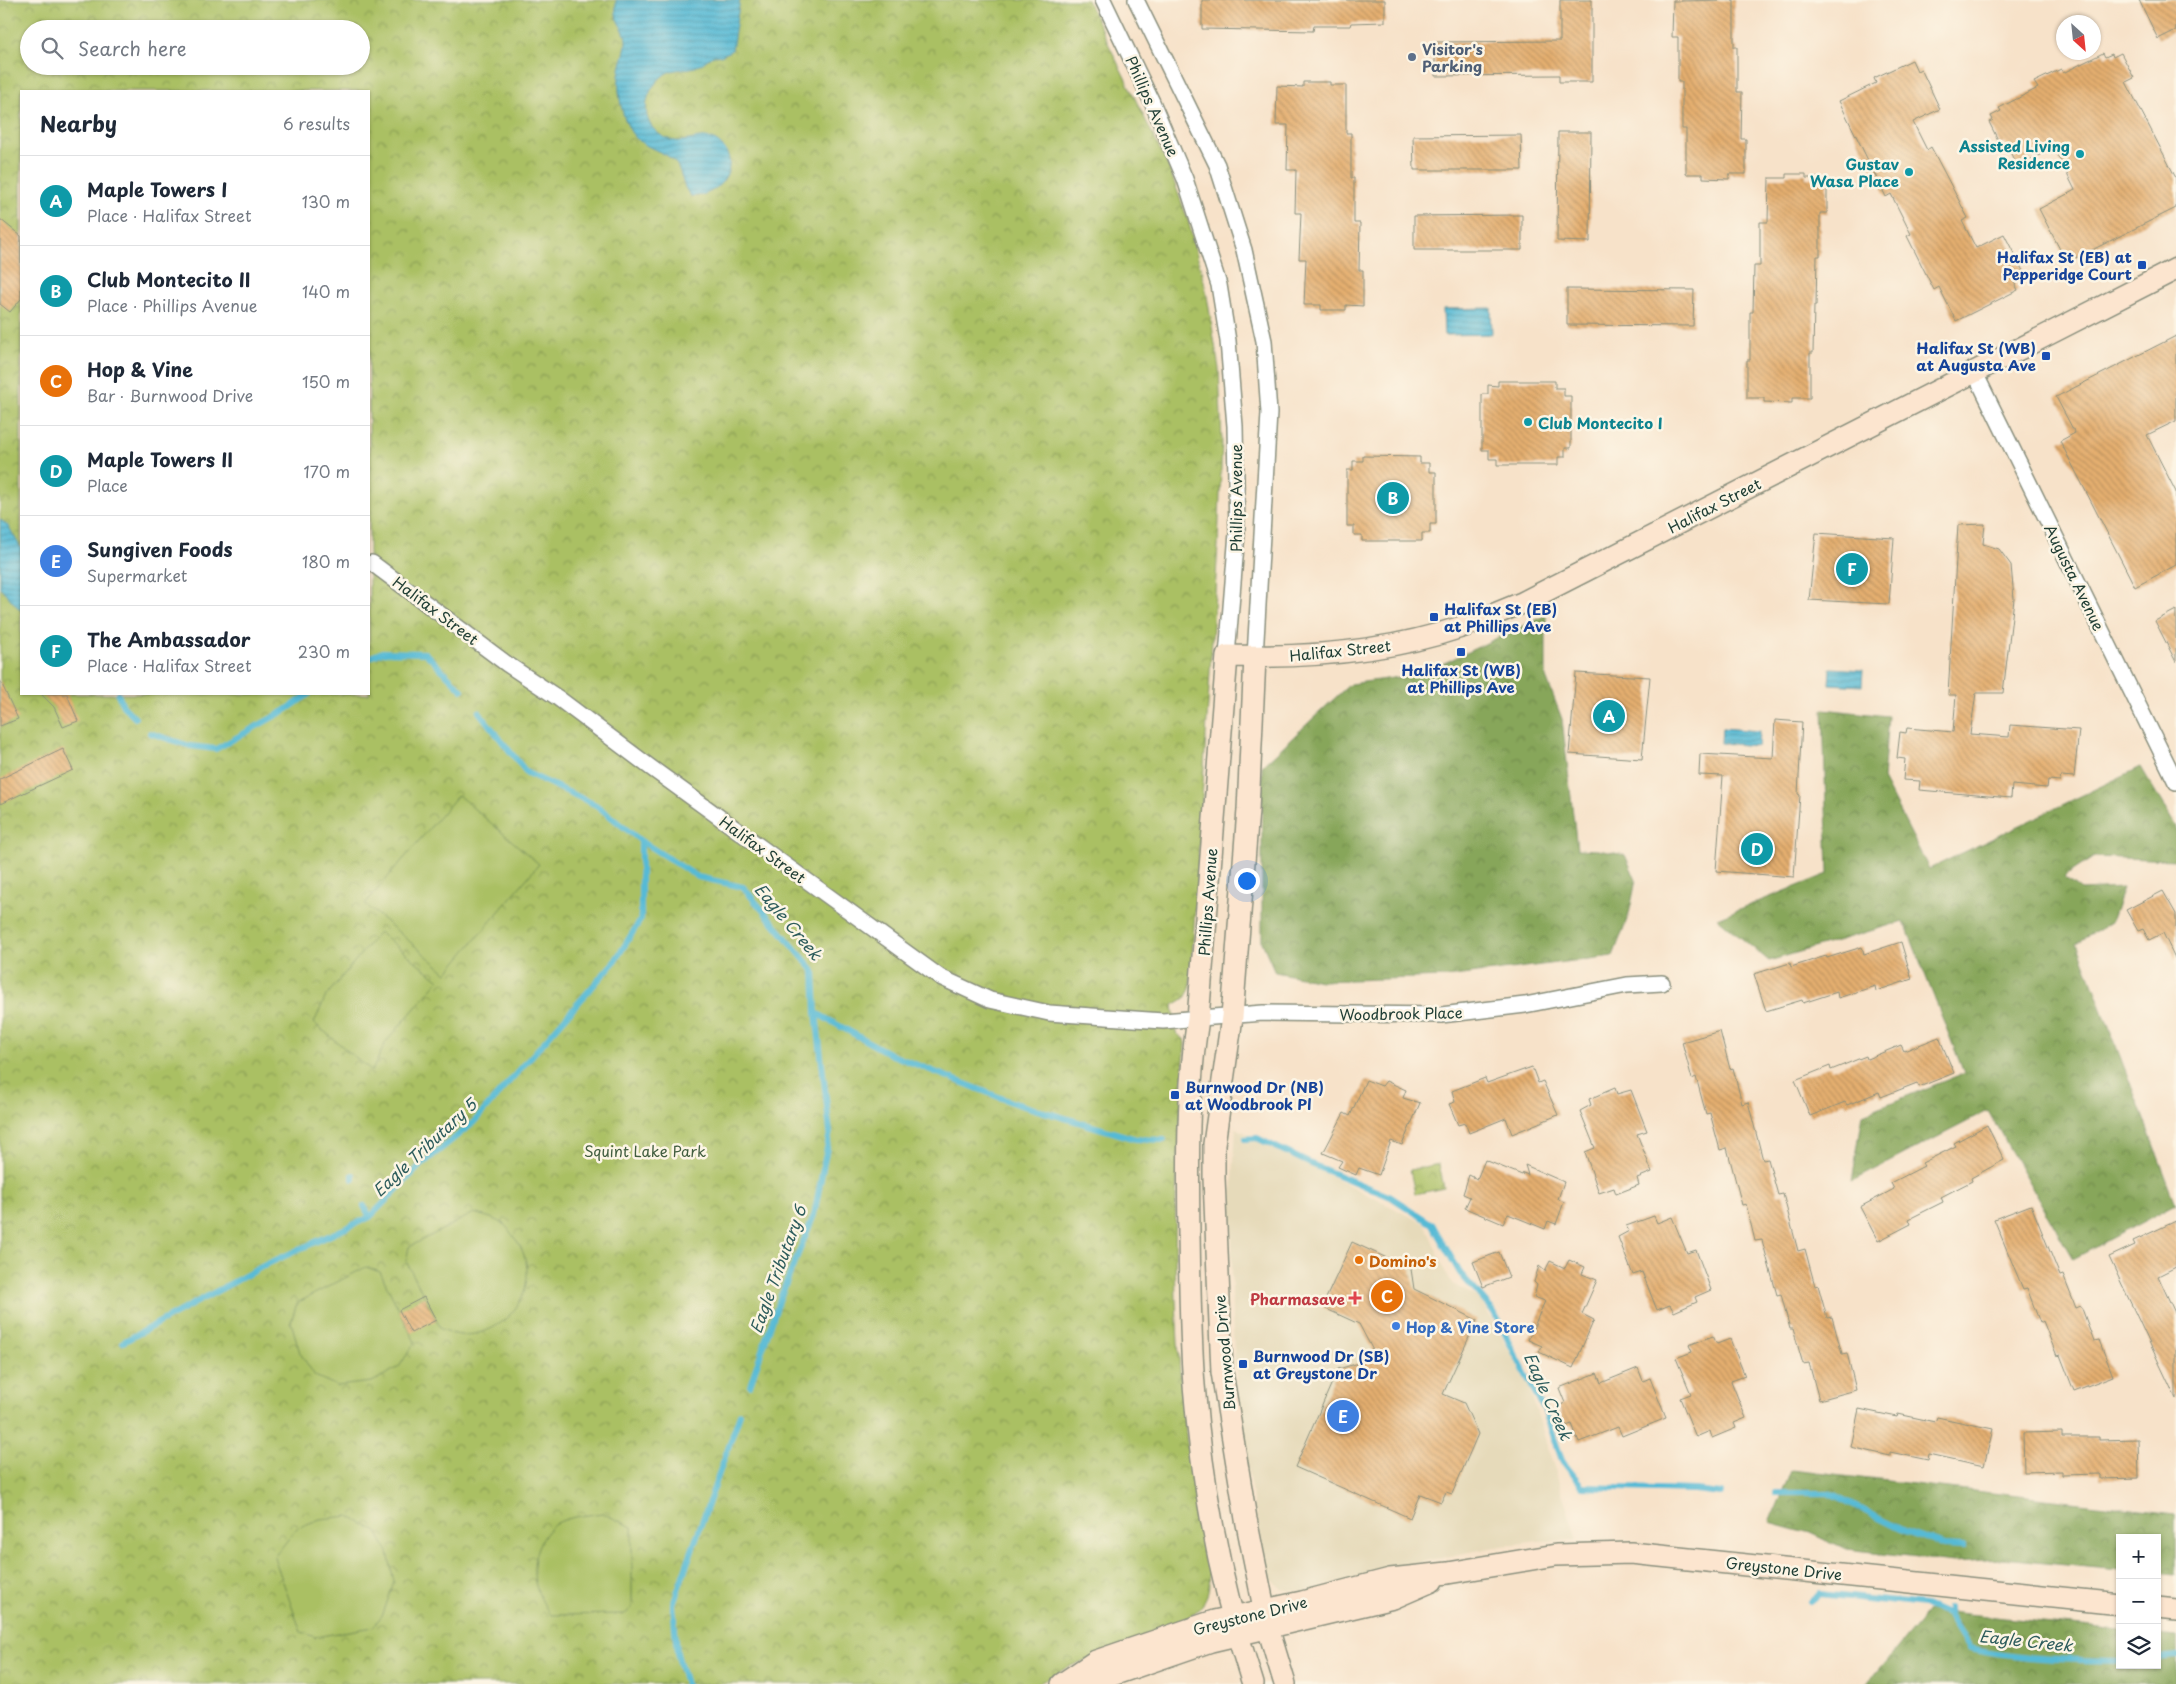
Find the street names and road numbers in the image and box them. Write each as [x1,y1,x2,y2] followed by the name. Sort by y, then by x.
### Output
[1121,52,1185,160] street label: Phillips Avenue
[1224,444,1247,552] street label: Phillips Avenue
[1663,472,1765,538] street label: Halifax Street
[2039,520,2111,634] street label: Augusta Avenue
[388,570,484,650] street label: Halifax Street
[1288,633,1392,667] street label: Halifax Street
[715,810,811,888] street label: Halifax Street
[1192,847,1222,957] street label: Phillips Avenue
[1339,1000,1463,1026] street label: Woodbrook Place
[1207,1294,1241,1412] street label: Burnwood Drive
[1725,1550,1843,1586] street label: Greystone Drive
[1190,1590,1310,1640] street label: Greystone Drive

